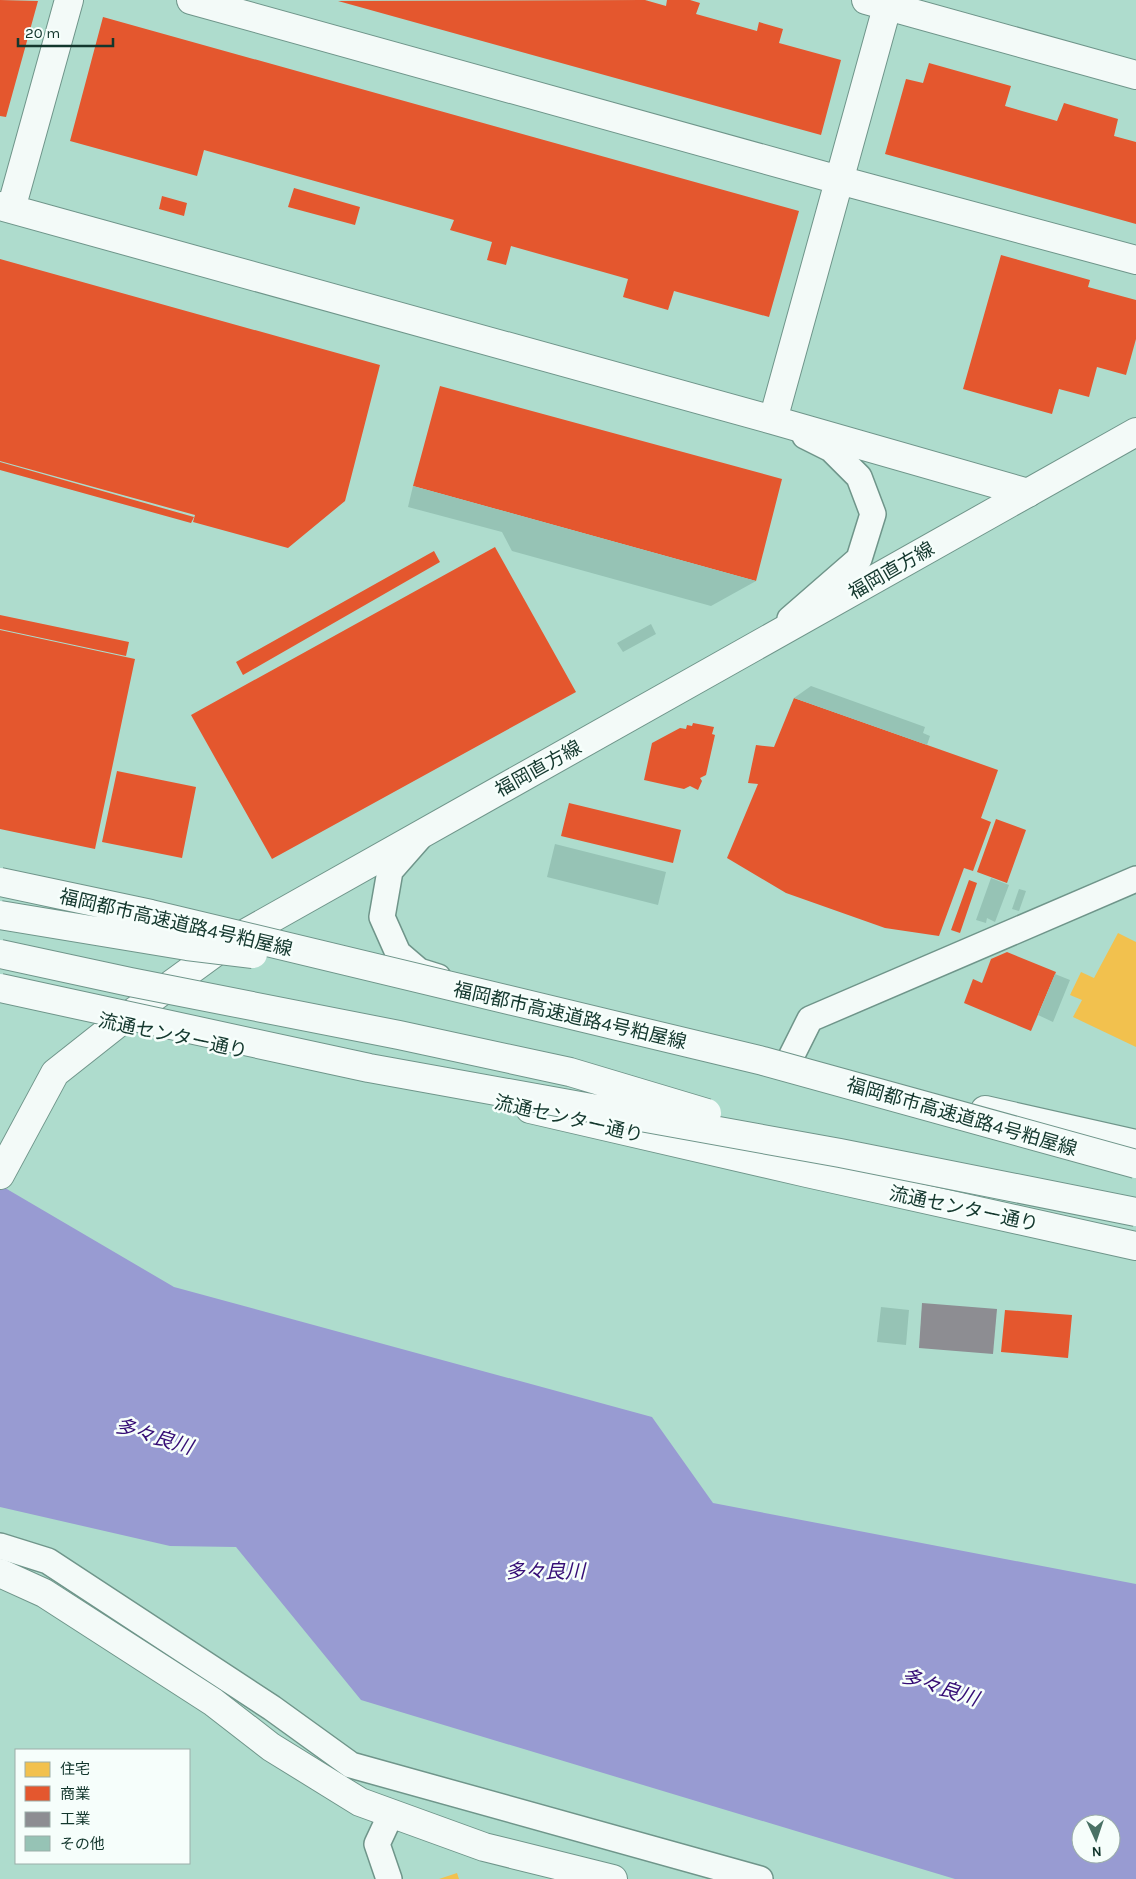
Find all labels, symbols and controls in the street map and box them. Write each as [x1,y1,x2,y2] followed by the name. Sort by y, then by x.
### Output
[18,15,112,47] scale bar
[25,24,60,42] text: 20 m
[845,538,938,604] street label: 福岡直方線
[492,736,585,802] street label: 福岡直方線
[57,885,295,961] street label: 福岡都市高速道路4号粕屋線
[451,978,689,1054] street label: 福岡都市高速道路4号粕屋線
[96,1009,249,1063] street label: 流通センター通り
[844,1074,1079,1160] street label: 福岡都市高速道路4号粕屋線
[492,1091,645,1147] street label: 流通センター通り
[887,1182,1040,1236] street label: 流通センター通り
[112,1414,197,1460] water label: 多々良川
[505,1560,587,1583] water label: 多々良川
[898,1664,983,1711] water label: 多々良川
[15,1749,190,1864] legend
[60,1760,90,1778] text: 住宅
[60,1785,90,1803] text: 商業
[60,1810,90,1828] text: 工業
[1071,1814,1121,1864] north arrow
[60,1835,105,1853] text: その他
[1091,1843,1102,1860] text: N

